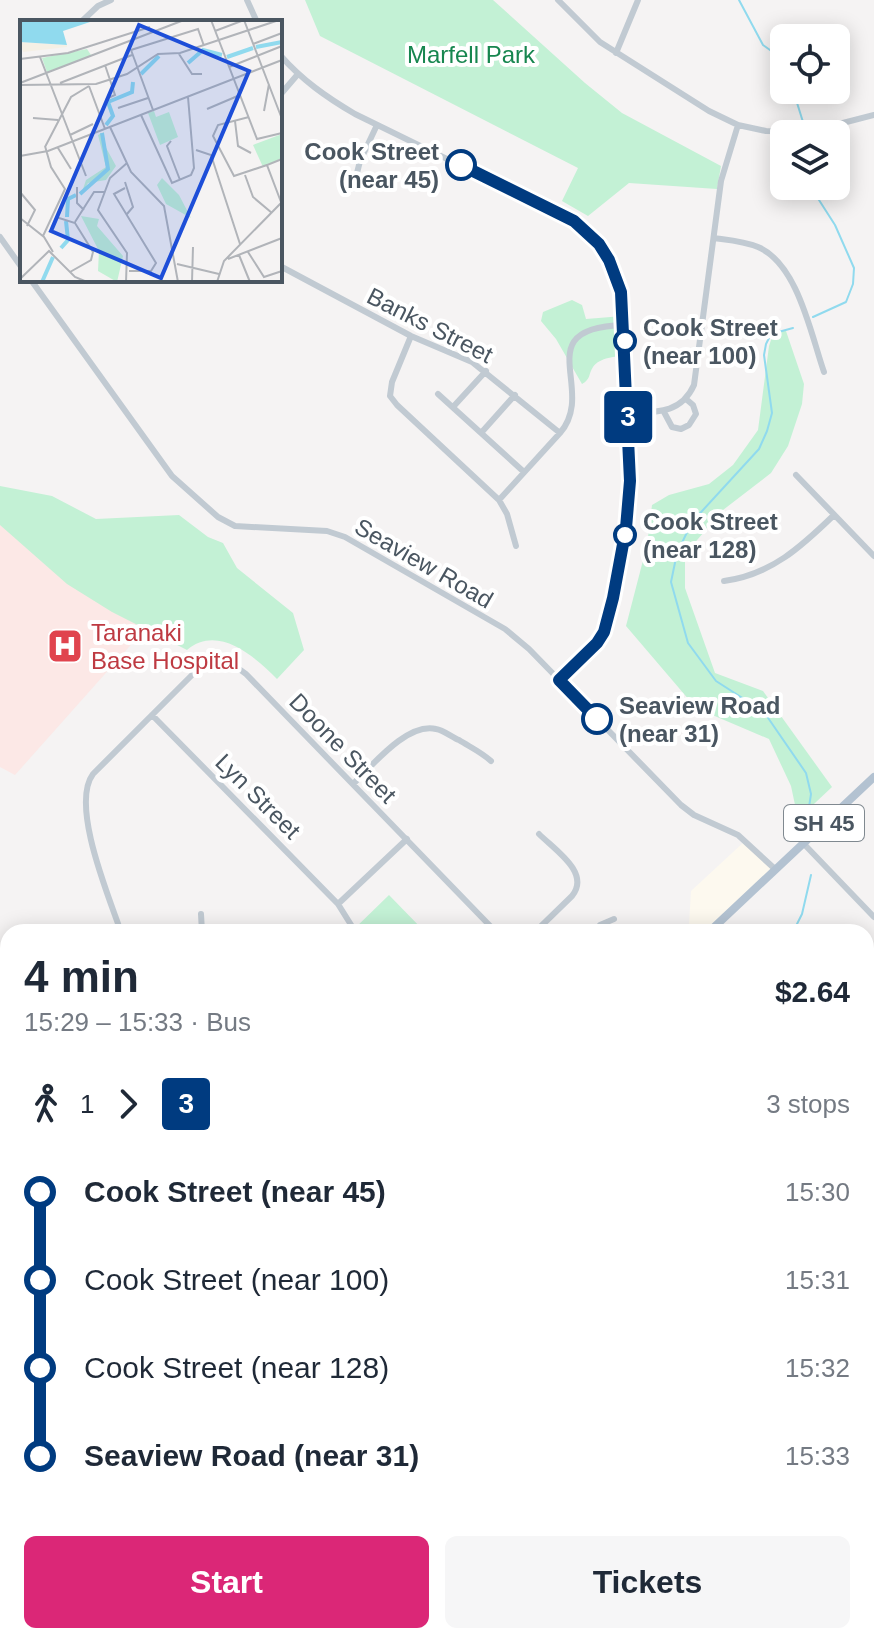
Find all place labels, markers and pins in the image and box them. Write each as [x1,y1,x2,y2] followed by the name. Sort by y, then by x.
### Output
[304,138,439,193] place label: Cook Street (near 45)
[446,150,476,180] marker: Cook Street (near 45)
[643,314,778,369] place label: Cook Street (near 100)
[614,330,636,352] marker: Cook Street (near 100)
[643,508,778,563] place label: Cook Street (near 128)
[614,524,636,546] marker: Cook Street (near 128)
[91,619,239,674] place label: Taranaki Base Hospital
[46,627,84,665] hospital icon: Taranaki Base Hospital
[619,692,780,747] place label: Seaview Road (near 31)
[582,704,612,734] marker: Seaview Road (near 31)

